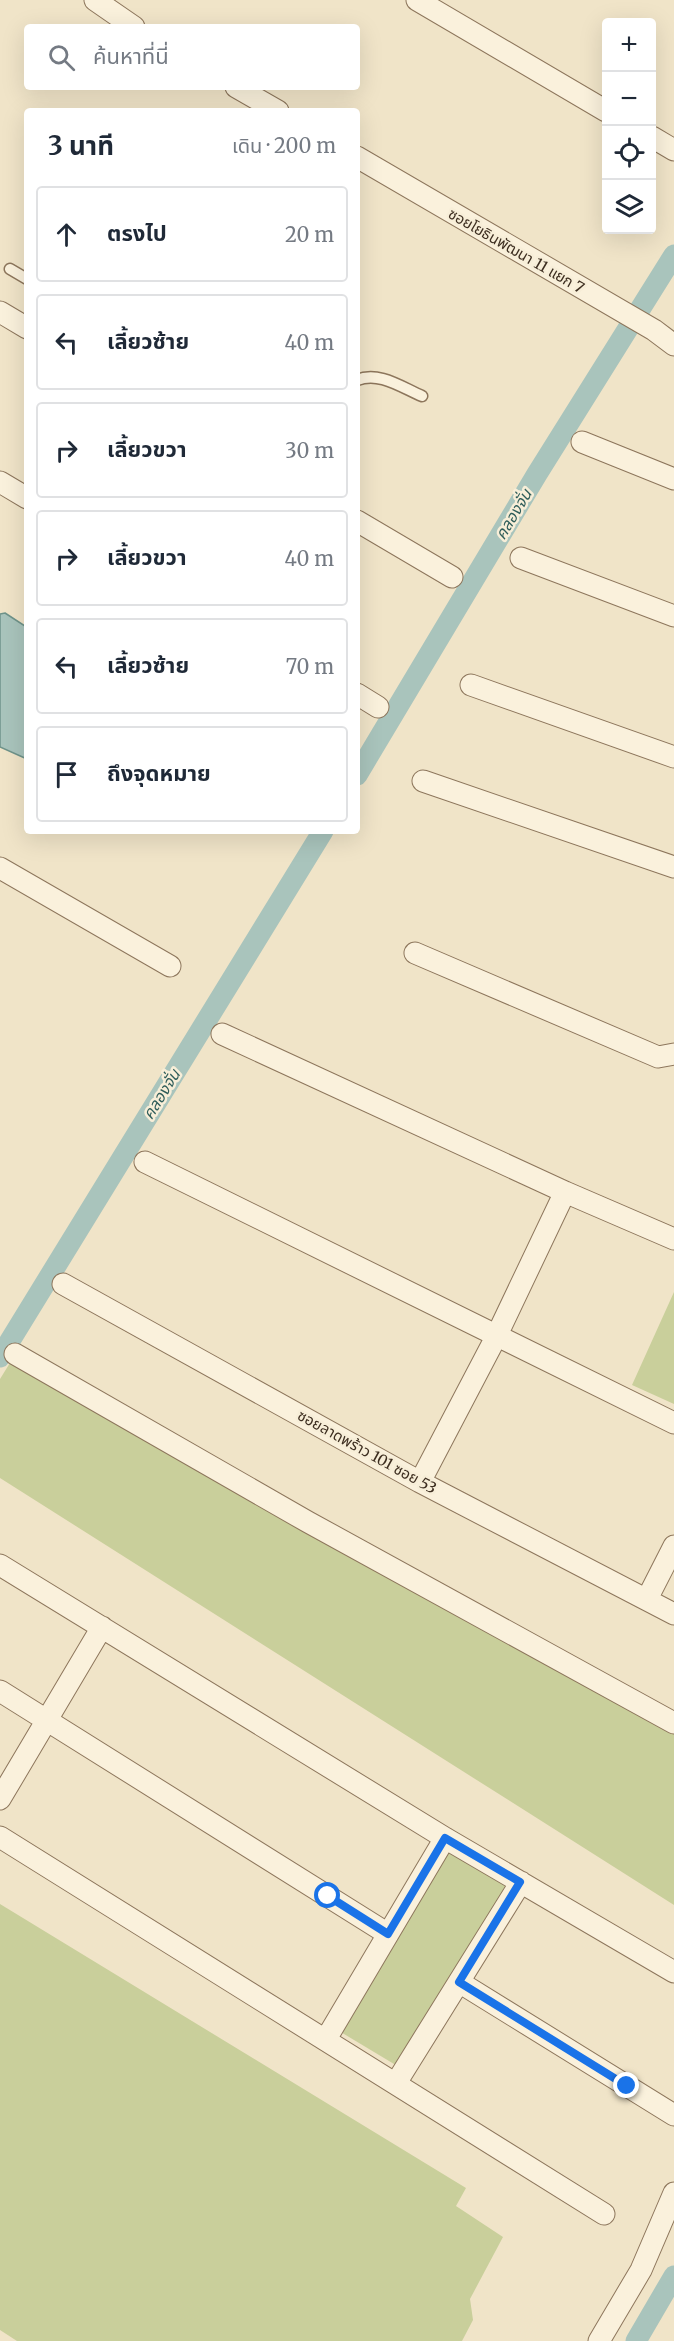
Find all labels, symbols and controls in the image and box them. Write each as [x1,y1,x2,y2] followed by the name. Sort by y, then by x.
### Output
[602,18,656,234] map controls
[602,18,656,72] button: +
[24,24,360,90] search box
[45,41,78,74] icon: search
[93,42,169,70] text: ค้นหาที่นี่
[602,72,656,126] button: −
[602,126,656,180] button: locate
[48,129,114,162] text: 3 นาที
[232,133,336,158] text: เดิน · 200 m
[602,180,656,234] button: layers
[445,204,588,297] street label: ซอยโยธินพัฒนา 11 แยก 7
[50,218,83,251] icon: ahead
[107,219,167,247] text: ตรงไป
[285,222,334,247] text: 20 m
[50,326,83,359] icon: left
[107,327,189,355] text: เลี้ยวซ้าย
[284,330,334,355] text: 40 m
[50,434,83,467] icon: right
[107,435,187,463] text: เลี้ยวขวา
[285,438,334,463] text: 30 m
[490,484,536,543] water label: คลองจั่น
[50,542,83,575] icon: right
[107,543,187,571] text: เลี้ยวขวา
[284,546,334,571] text: 40 m
[50,650,83,683] icon: left
[107,651,189,679] text: เลี้ยวซ้าย
[286,654,334,679] text: 70 m
[50,758,83,791] icon: arrive
[107,759,211,787] text: ถึงจุดหมาย
[138,1064,185,1123] water label: คลองจั่น
[294,1405,440,1498] street label: ซอยลาดพร้าว 101 ซอย 53
[314,1882,340,1908] route start
[613,2072,639,2098] route end

